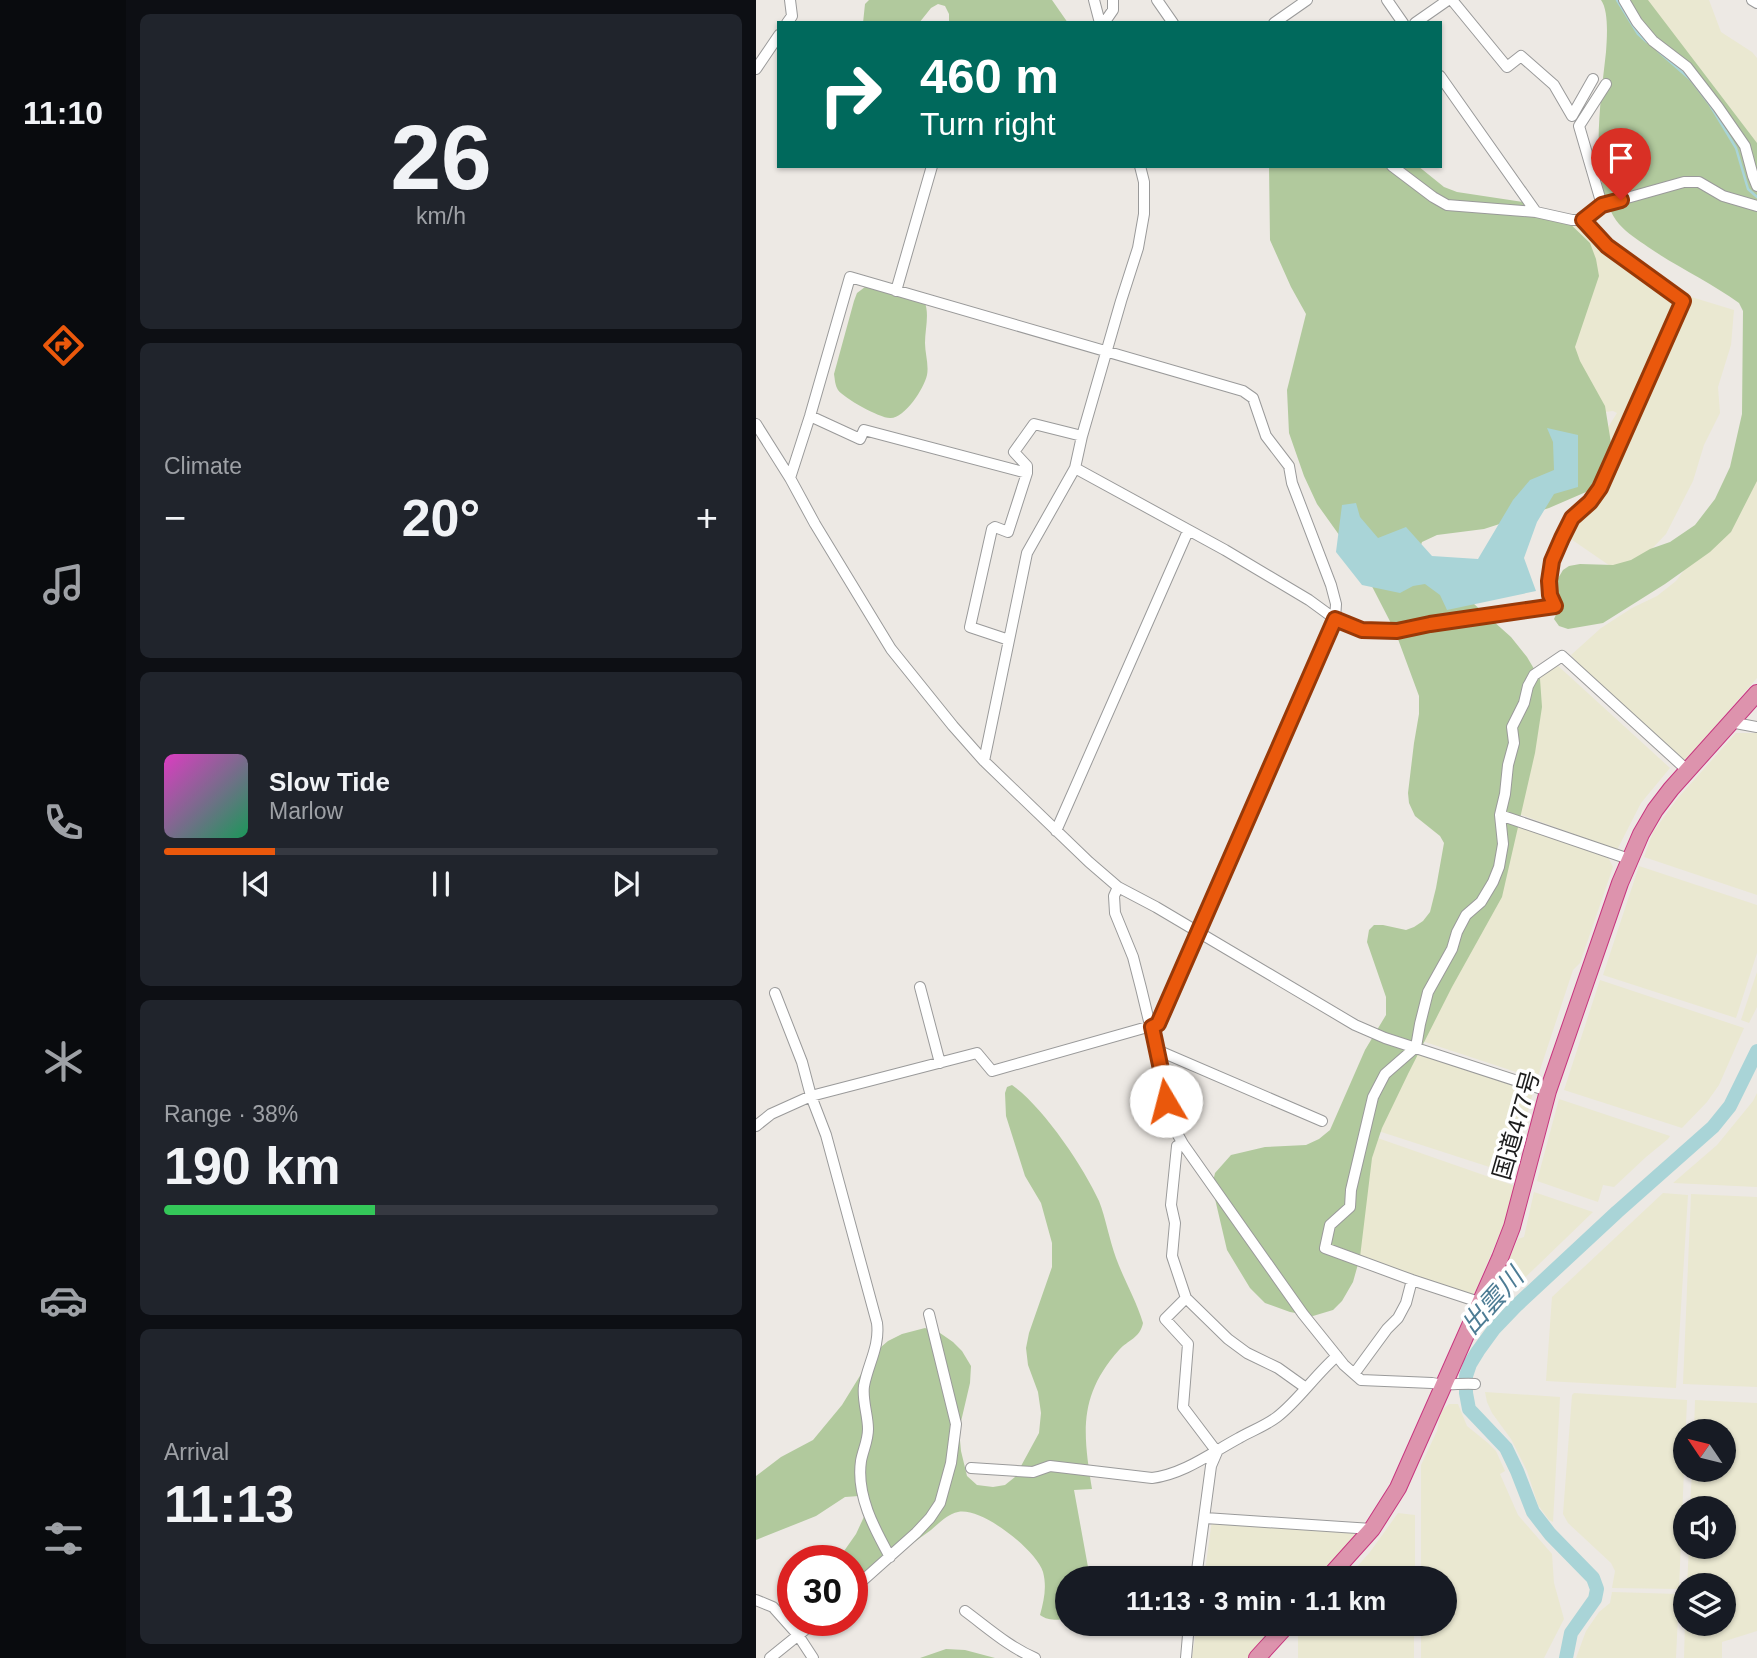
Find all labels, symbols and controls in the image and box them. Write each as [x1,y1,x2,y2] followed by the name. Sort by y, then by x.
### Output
[805,49,896,140] icon: right
[920,49,1059,103] text: 460 m
[23,95,103,131] text: 11:10
[920,106,1056,142] text: Turn right
[390,107,492,208] text: 26
[1591,128,1651,200] pin
[1602,139,1640,177] icon: arrive
[416,203,466,229] text: km/h
[39,321,88,370] icon: directions
[164,453,242,479] text: Climate
[402,489,480,547] text: 20°
[164,497,186,539] text: −
[696,497,718,539] text: +
[39,560,88,609] icon: music
[269,767,390,797] text: Slow Tide
[39,798,88,847] icon: phone
[269,798,343,824] text: Marlow
[237,865,275,903] icon: previous
[422,865,460,903] icon: pause
[607,865,645,903] icon: next
[39,1037,88,1086] icon: climate
[1129,1064,1203,1138] position arrow
[1488,1067,1544,1183] street label: 国道477号
[164,1101,298,1127] text: Range · 38%
[164,1137,340,1195] text: 190 km
[1455,1260,1531,1340] water label: 出雲川
[39,1276,88,1325] icon: car
[1673,1419,1736,1482] north arrow
[1673,1419,1736,1636] map controls
[164,1439,229,1465] text: Arrival
[164,1475,294,1533] text: 11:13
[1673,1496,1736,1559] button: sound
[39,1514,88,1563] icon: filters
[777,1545,868,1636] speed limit sign: 30
[1673,1573,1736,1636] button: layers
[1126,1586,1386,1616] text: 11:13 · 3 min · 1.1 km

